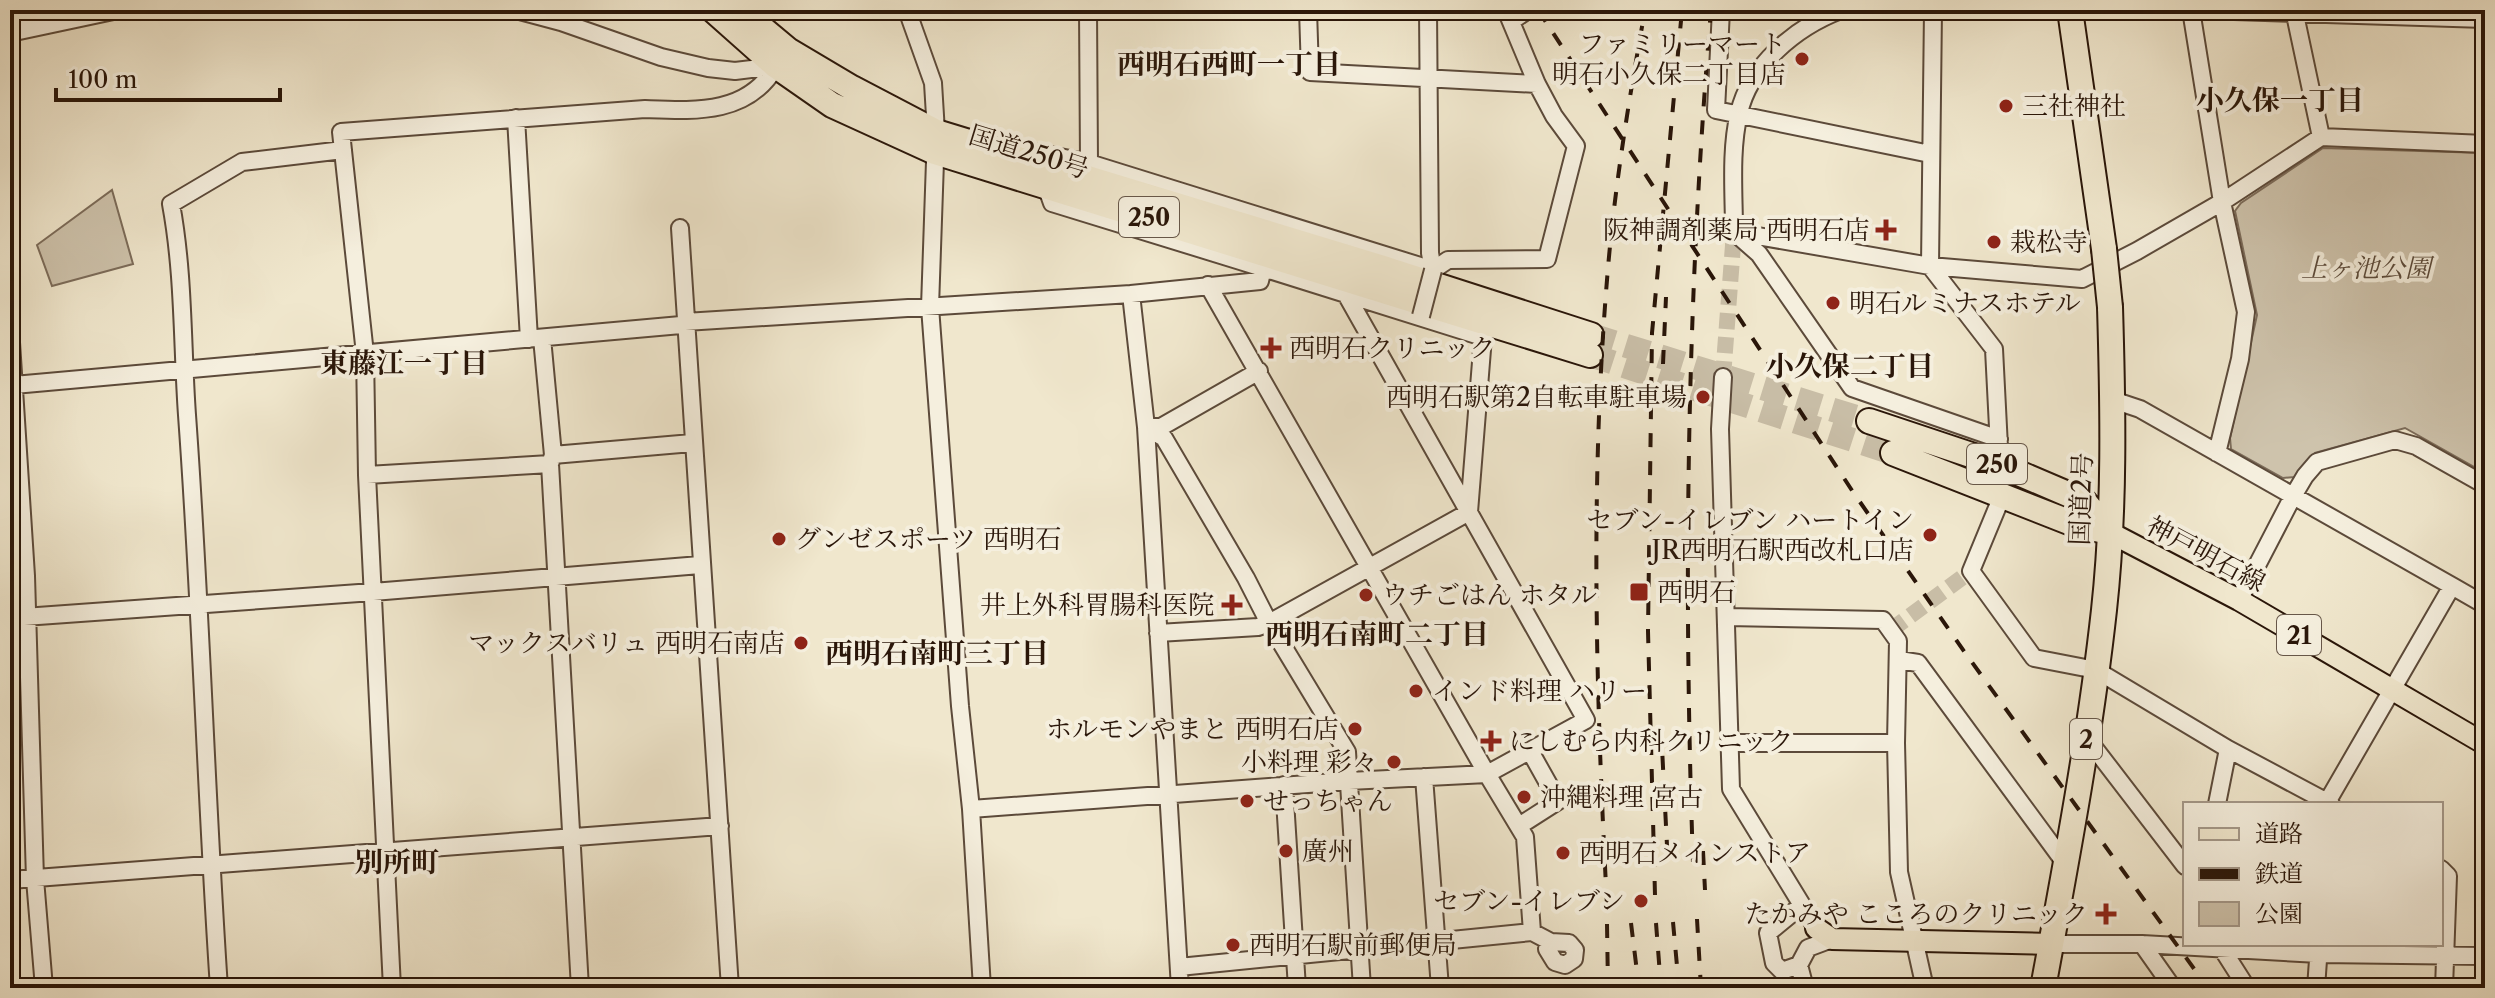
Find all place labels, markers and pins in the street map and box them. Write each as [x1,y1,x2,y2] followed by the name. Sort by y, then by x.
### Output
[1552,28,1786,90] place label: ファミリーマート 明石小久保二丁目店
[1793,50,1811,68] marker: ファミリーマート 明石小久保二丁目店
[2022,90,2126,122] place label: 三社神社
[1997,97,2015,115] marker: 三社神社
[1603,214,1870,246] place label: 阪神調剤薬局 西明石店
[1877,221,1895,239] marker: 阪神調剤薬局 西明石店
[2010,226,2088,258] place label: 栽松寺
[1985,233,2003,251] marker: 栽松寺
[1849,287,2081,319] place label: 明石ルミナスホテル
[1824,294,1842,312] marker: 明石ルミナスホテル
[1289,332,1495,364] place label: 西明石クリニック
[1260,337,1282,359] marker: 西明石クリニック
[1386,381,1687,413] place label: 西明石駅第2自転車駐車場
[1694,388,1712,406] marker: 西明石駅第2自転車駐車場
[1587,504,1914,566] place label: セブン-イレブン ハートイン JR西明石駅西改札口店
[795,523,1061,555] place label: グンゼスポーツ 西明石
[1921,526,1939,544] marker: セブン-イレブン ハートイン JR西明石駅西改札口店
[770,530,788,548] marker: グンゼスポーツ 西明石
[1657,576,1735,608] place label: 西明石
[1382,579,1597,611] place label: ウチごはん ホタル
[1628,581,1650,603] marker: 西明石
[1357,586,1375,604] marker: ウチごはん ホタル
[980,589,1214,621] place label: 井上外科胃腸科医院
[1221,594,1243,616] marker: 井上外科胃腸科医院
[468,627,785,659] place label: マックスバリュ 西明石南店
[792,634,810,652] marker: マックスバリュ 西明石南店
[1432,675,1647,707] place label: インド料理 ハリー
[1407,682,1425,700] marker: インド料理 ハリー
[1046,713,1339,745] place label: ホルモンやまと 西明石店
[1346,720,1364,738] marker: ホルモンやまと 西明石店
[1509,725,1793,757] place label: にしむら内科クリニック
[1480,730,1502,752] marker: にしむら内科クリニック
[1241,746,1378,778] place label: 小料理 彩々
[1385,753,1403,771] marker: 小料理 彩々
[1540,781,1703,813] place label: 沖縄料理 宮古
[1263,785,1392,817] place label: せっちゃん
[1515,788,1533,806] marker: 沖縄料理 宮古
[1238,792,1256,810] marker: せっちゃん
[1302,835,1354,867] place label: 廣州
[1579,837,1811,869] place label: 西明石メインストア
[1277,842,1295,860] marker: 廣州
[1554,844,1572,862] marker: 西明石メインストア
[1433,885,1625,917] place label: セブン-イレブン
[1632,892,1650,910] marker: セブン-イレブン
[1745,898,2088,930] place label: たかみや こころのクリニック
[2095,903,2117,925] marker: たかみや こころのクリニック
[1249,929,1457,961] place label: 西明石駅前郵便局
[1224,936,1242,954] marker: 西明石駅前郵便局

